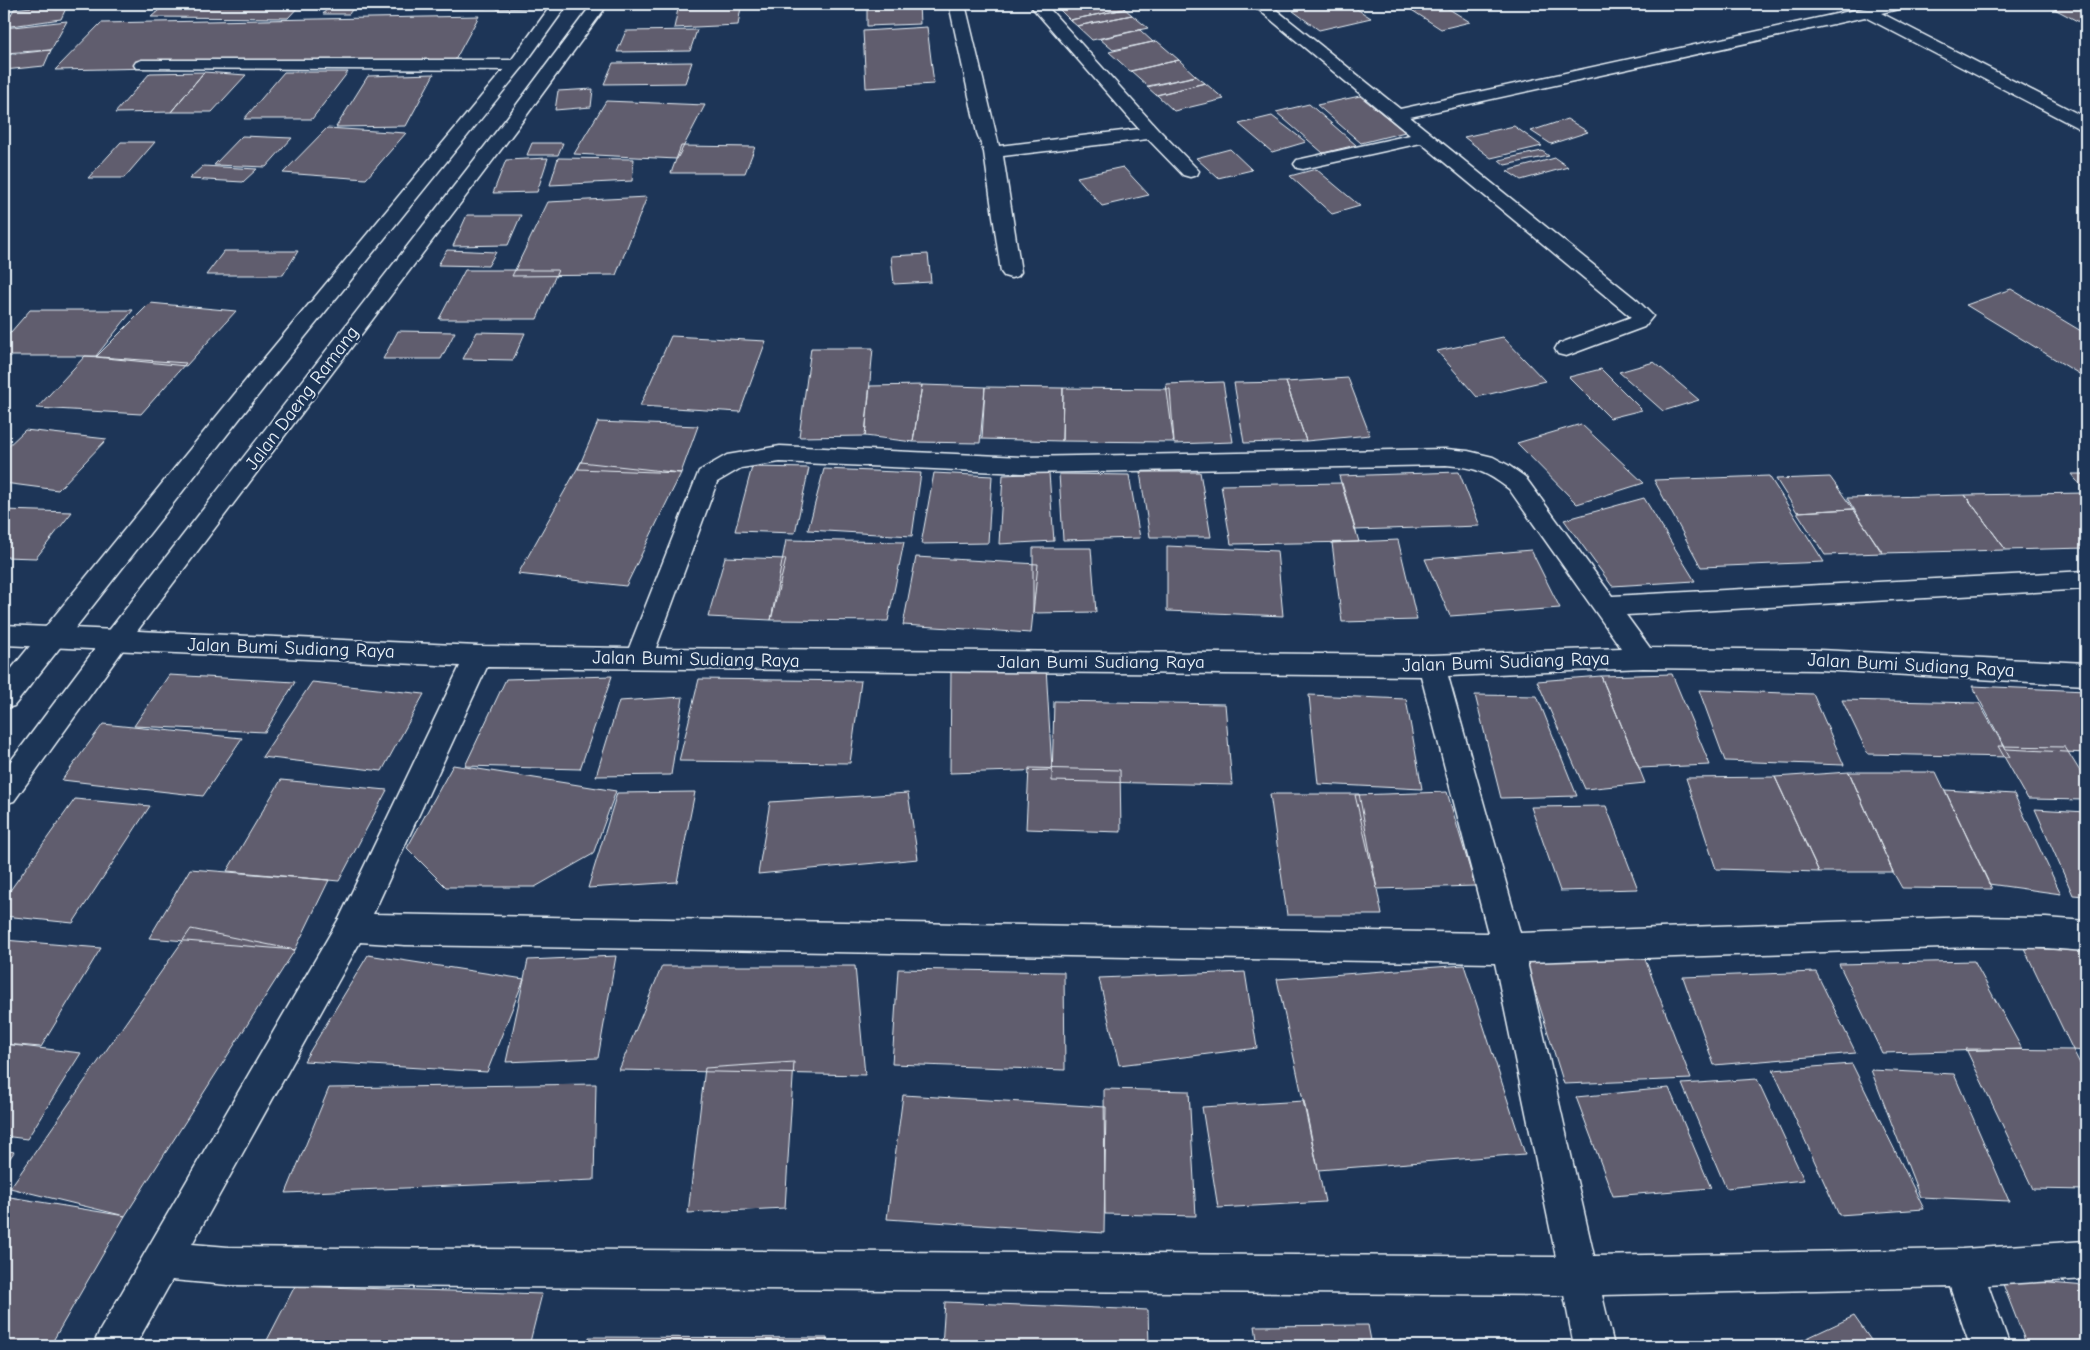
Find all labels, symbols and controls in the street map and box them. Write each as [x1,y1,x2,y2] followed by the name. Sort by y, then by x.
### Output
[241,322,363,474] street label: Jalan Daeng Ramang
[187,633,395,663] street label: Jalan Bumi Sudiang Raya
[592,646,800,672] street label: Jalan Bumi Sudiang Raya
[1402,647,1610,677] street label: Jalan Bumi Sudiang Raya
[1807,649,2015,681] street label: Jalan Bumi Sudiang Raya
[997,651,1205,673] street label: Jalan Bumi Sudiang Raya

